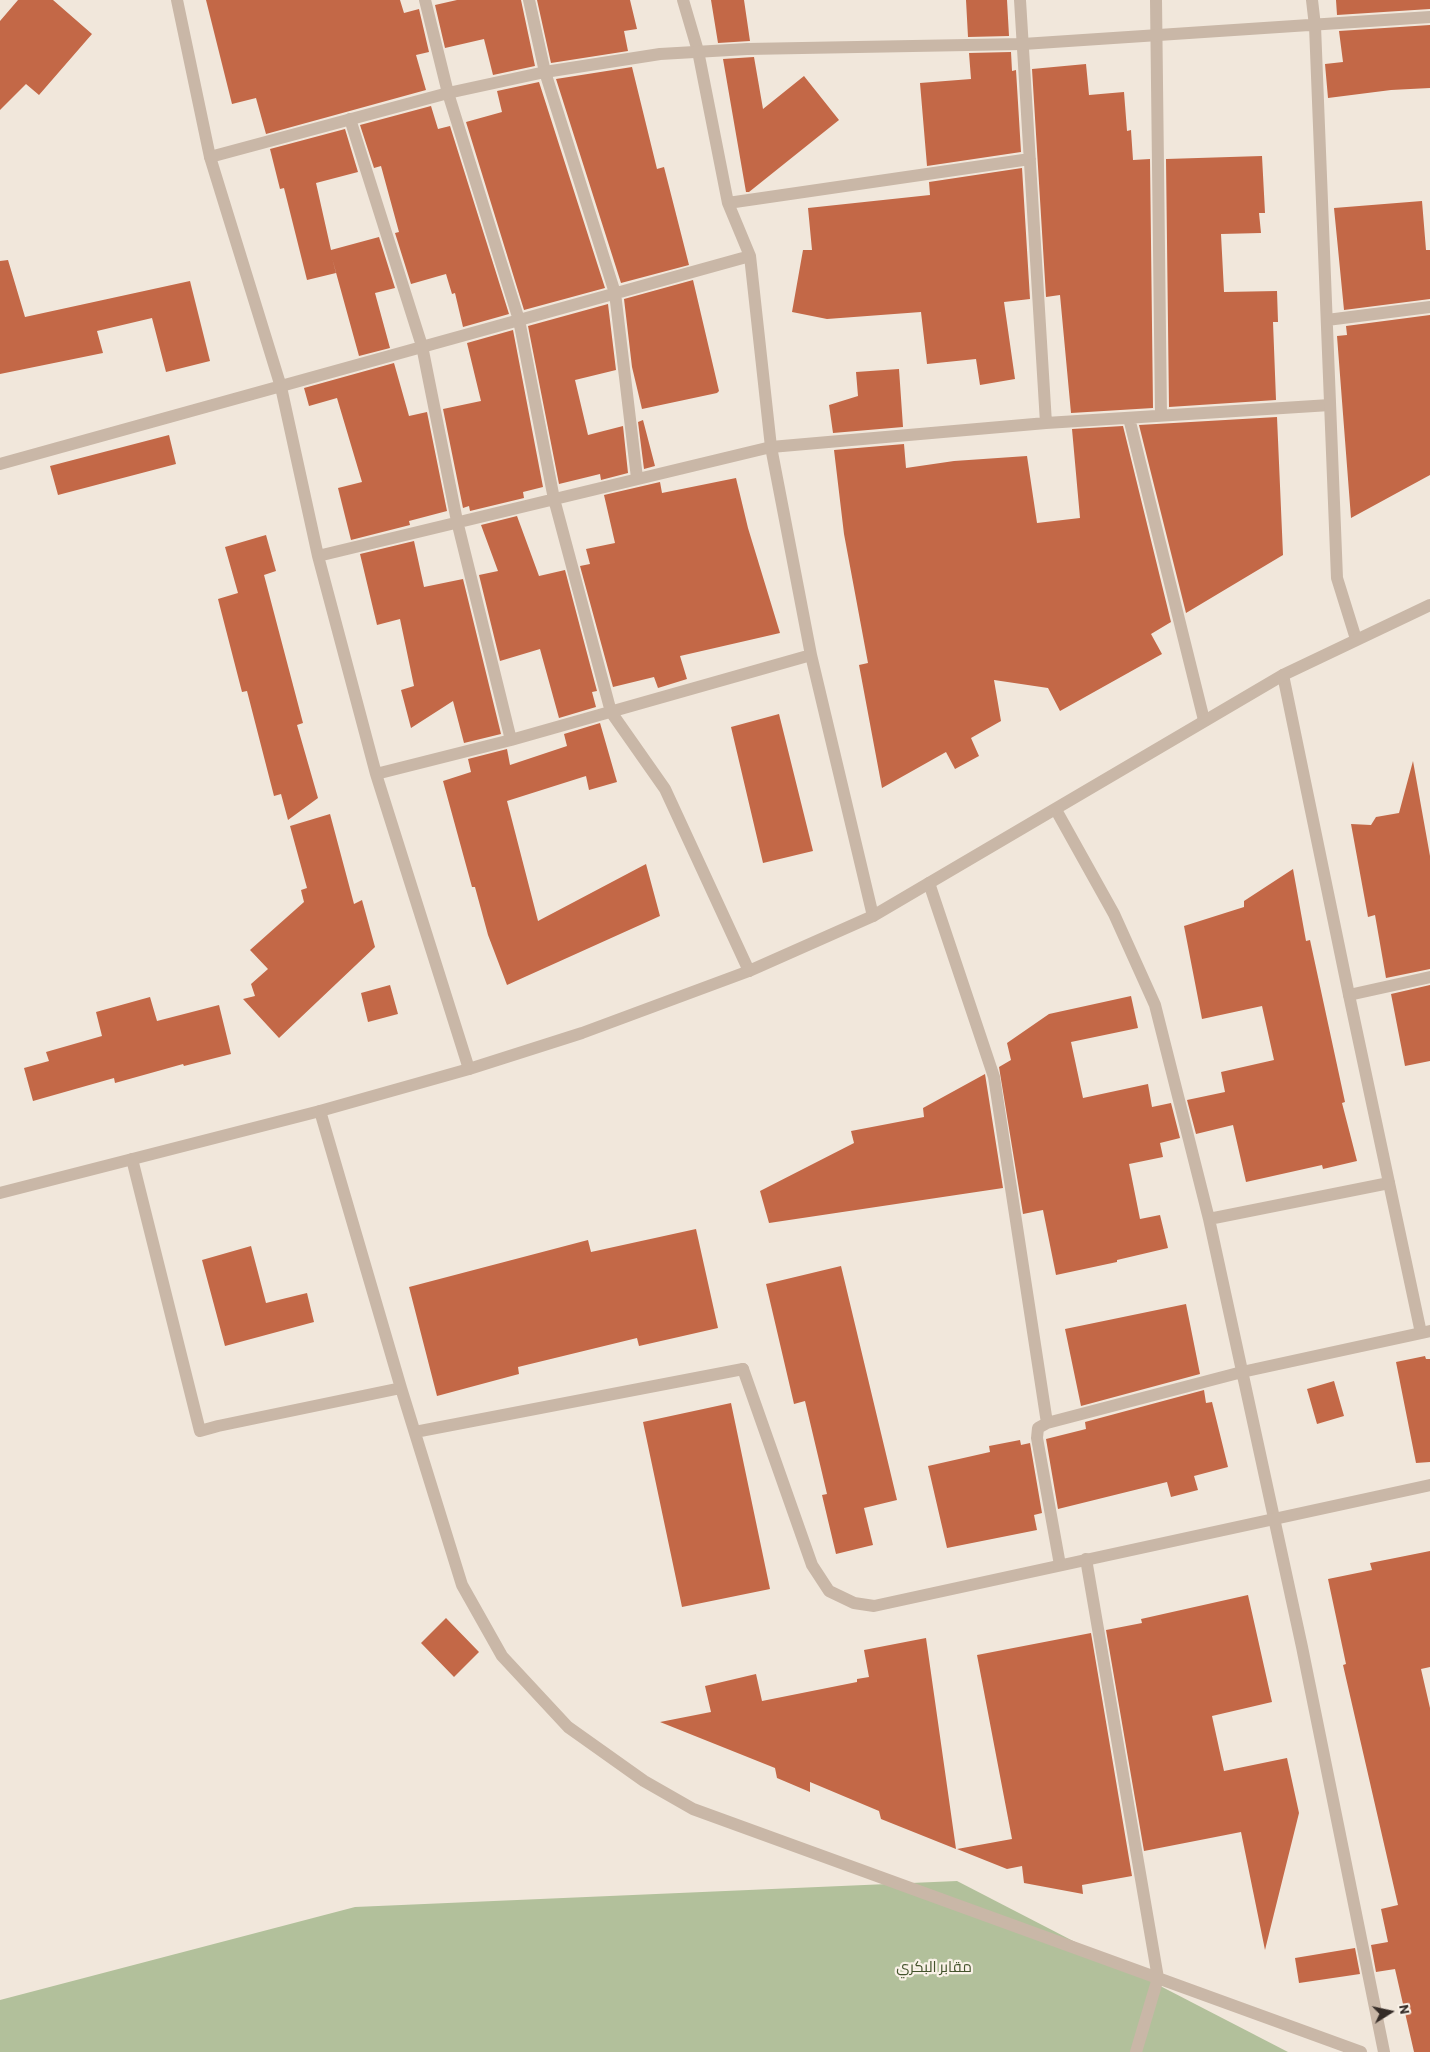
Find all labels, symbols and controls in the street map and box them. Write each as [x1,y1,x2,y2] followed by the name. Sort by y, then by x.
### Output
[896,1958,972,1976] park label: مقابر البكري
[1365,1987,1415,2037] north arrow
[1396,2003,1414,2015] text: N

